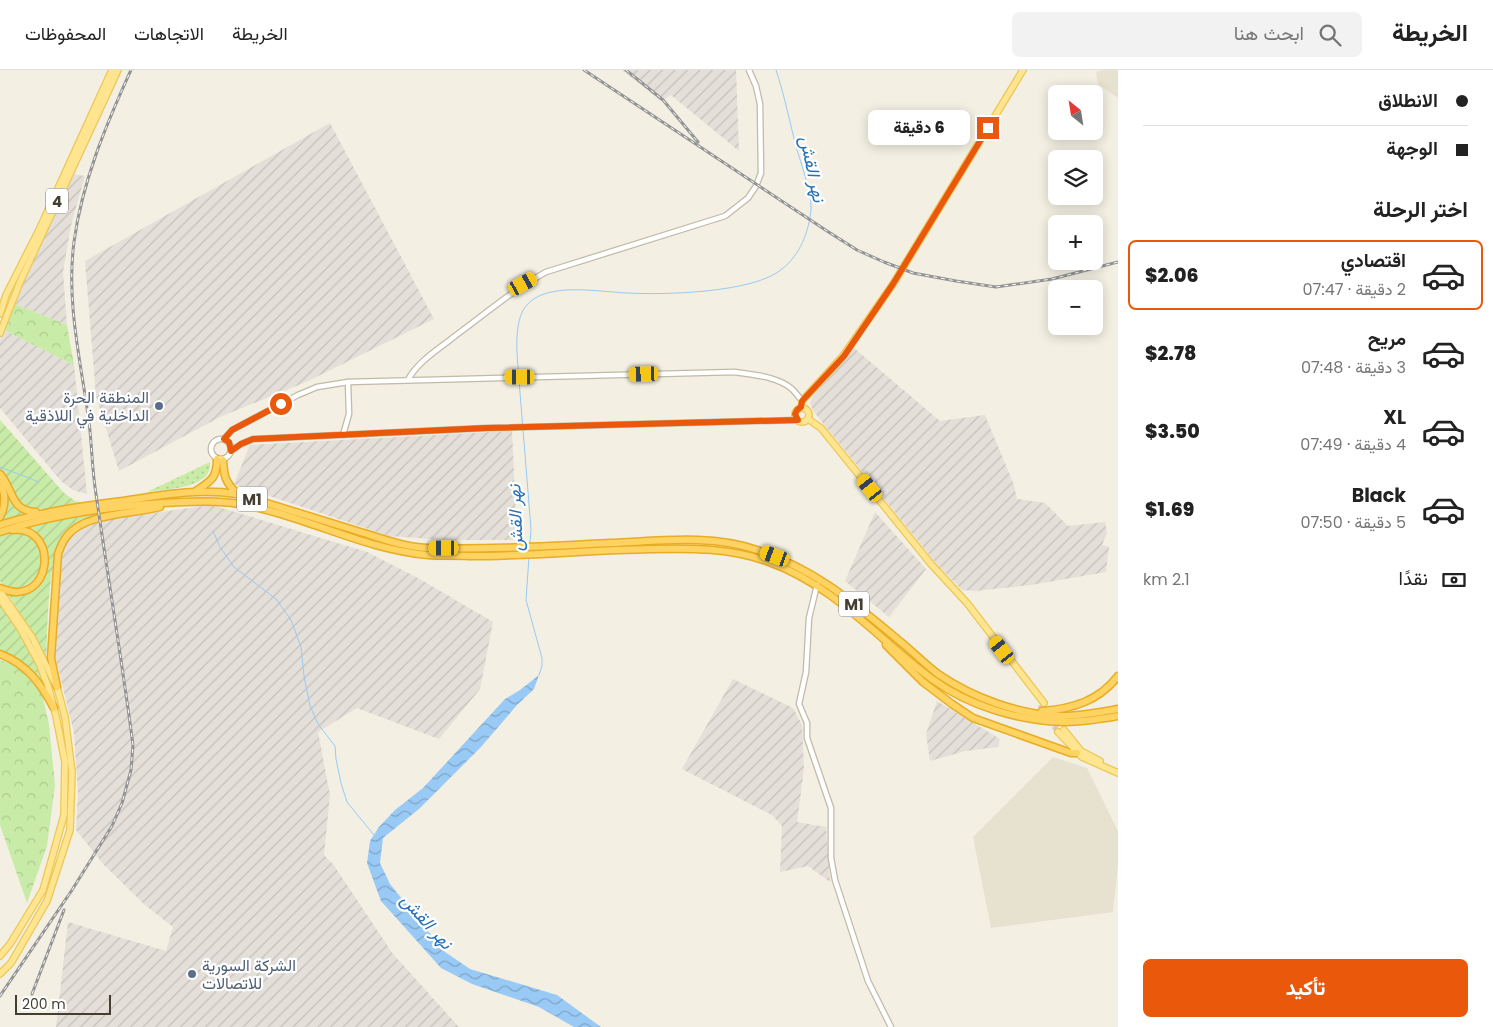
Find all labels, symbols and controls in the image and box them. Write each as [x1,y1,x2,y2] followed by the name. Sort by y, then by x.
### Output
[1012,12,1362,57] search box
[1392,16,1468,49] text: الخريطة
[1234,20,1304,47] text: ابحث هنا
[25,21,106,46] text: المحفوظات
[134,21,204,46] text: الاتجاهات
[232,21,288,46] text: الخريطة
[1316,21,1344,49] icon: search
[1048,85,1102,140] north arrow
[1048,85,1103,335] map controls
[1378,87,1438,114] text: الانطلاق
[868,110,970,146] callout: 6 دقيقة
[893,116,945,139] text: 6 دقيقة
[977,117,999,139] route end
[794,134,832,205] water label: نهر القش
[1386,135,1438,162] text: الوجهة
[1048,150,1103,205] button: layers
[46,188,68,214] road number: 4
[1373,194,1468,225] text: اختر الرحلة
[1048,215,1103,270] button: +
[1341,247,1406,274] text: اقتصادي
[1421,253,1466,298] icon: car
[1145,262,1199,289] text: $2.06
[506,270,539,298] car
[1303,278,1406,301] text: 2 دقيقة · 07:47
[1048,280,1103,335] button: −
[1368,325,1406,352] text: مريح
[1421,331,1466,376] icon: car
[1145,340,1196,367] text: $2.78
[1301,356,1406,379] text: 3 دقيقة · 07:48
[628,366,659,382] car
[505,370,535,385] car
[25,386,149,429] place label: المنطقة الحرة الداخلية في اللاذقية
[270,393,292,415] route start
[153,400,165,412] marker: المنطقة الحرة الداخلية في اللاذقية
[1383,404,1406,431] text: XL
[1421,409,1466,454] icon: car
[1145,418,1200,445] text: $3.50
[1300,433,1406,456] text: 4 دقيقة · 07:49
[854,472,885,504] car
[1352,482,1406,509] text: Black
[501,483,529,552] water label: نهر القش
[237,486,267,512] road number: M1
[1421,487,1466,532] icon: car
[1145,496,1194,523] text: $1.69
[1300,511,1406,534] text: 5 دقيقة · 07:50
[429,541,459,556] car
[758,544,791,568] car
[1399,565,1428,592] text: نقدًا
[1440,566,1468,594] icon: cash
[1143,568,1190,591] text: 2.1 km
[839,592,869,616] road number: M1
[986,634,1017,666] car
[395,888,459,955] water label: نهر القش
[202,954,296,995] place label: الشركة السورية للاتصالات
[1143,959,1468,1017] button: تأكيد
[186,968,198,980] marker: الشركة السورية للاتصالات
[15,992,111,1015] scale bar
[22,994,66,1014] text: 200 m

